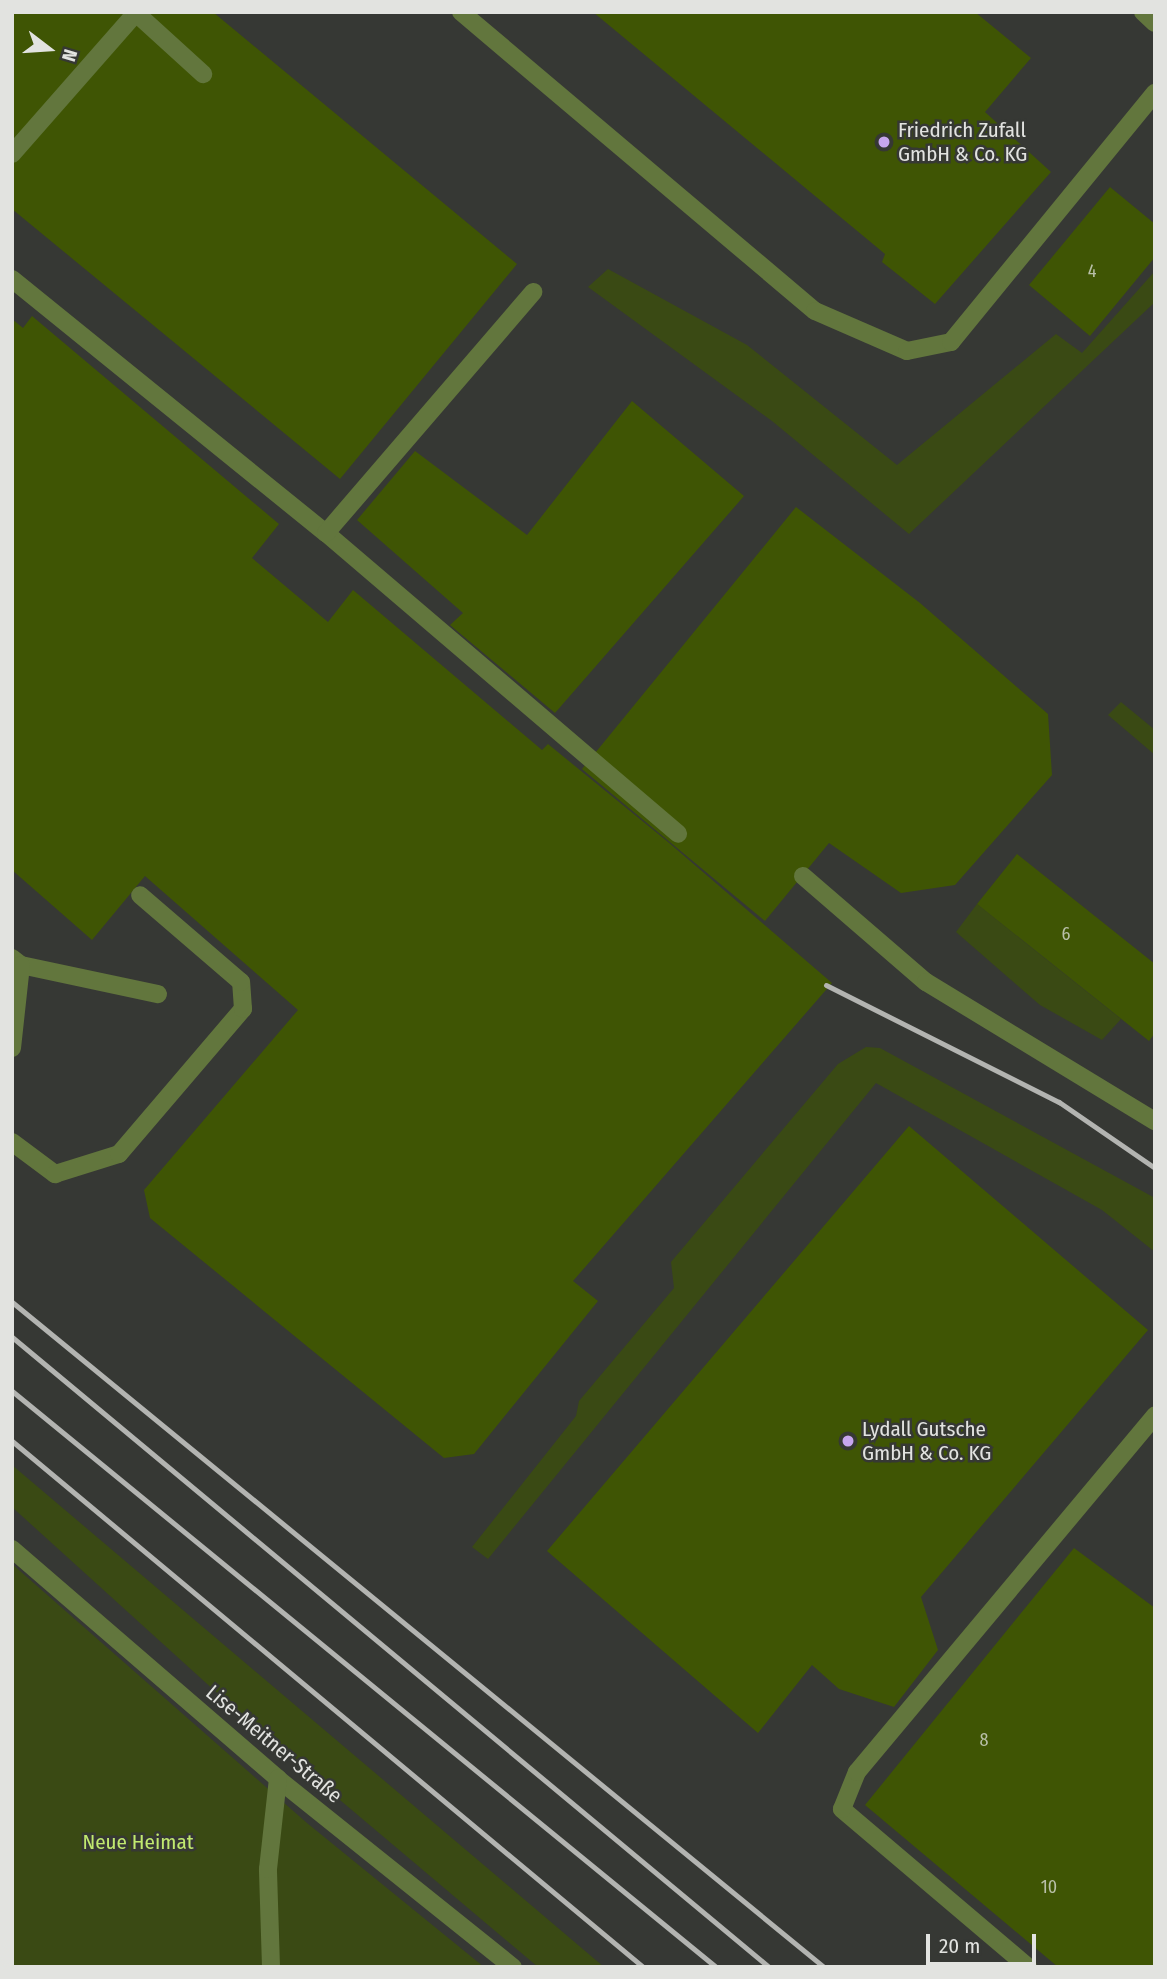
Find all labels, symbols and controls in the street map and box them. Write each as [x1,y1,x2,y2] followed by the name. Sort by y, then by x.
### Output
[14,14,84,84] north arrow
[57,46,82,64] text: N
[898,117,1027,167] place label: Friedrich Zufall GmbH & Co. KG
[876,134,892,150] marker: Friedrich Zufall GmbH & Co. KG
[1088,260,1096,282] house number: 4
[1062,923,1070,945] house number: 6
[862,1416,991,1466] place label: Lydall Gutsche GmbH & Co. KG
[840,1433,856,1449] marker: Lydall Gutsche GmbH & Co. KG
[201,1680,347,1808] street label: Lise-Meitner-Straße
[980,1729,988,1751] house number: 8
[82,1829,194,1855] park label: Neue Heimat
[1041,1876,1057,1898] house number: 10
[929,1920,1039,1964] scale bar
[939,1933,980,1959] text: 20 m

